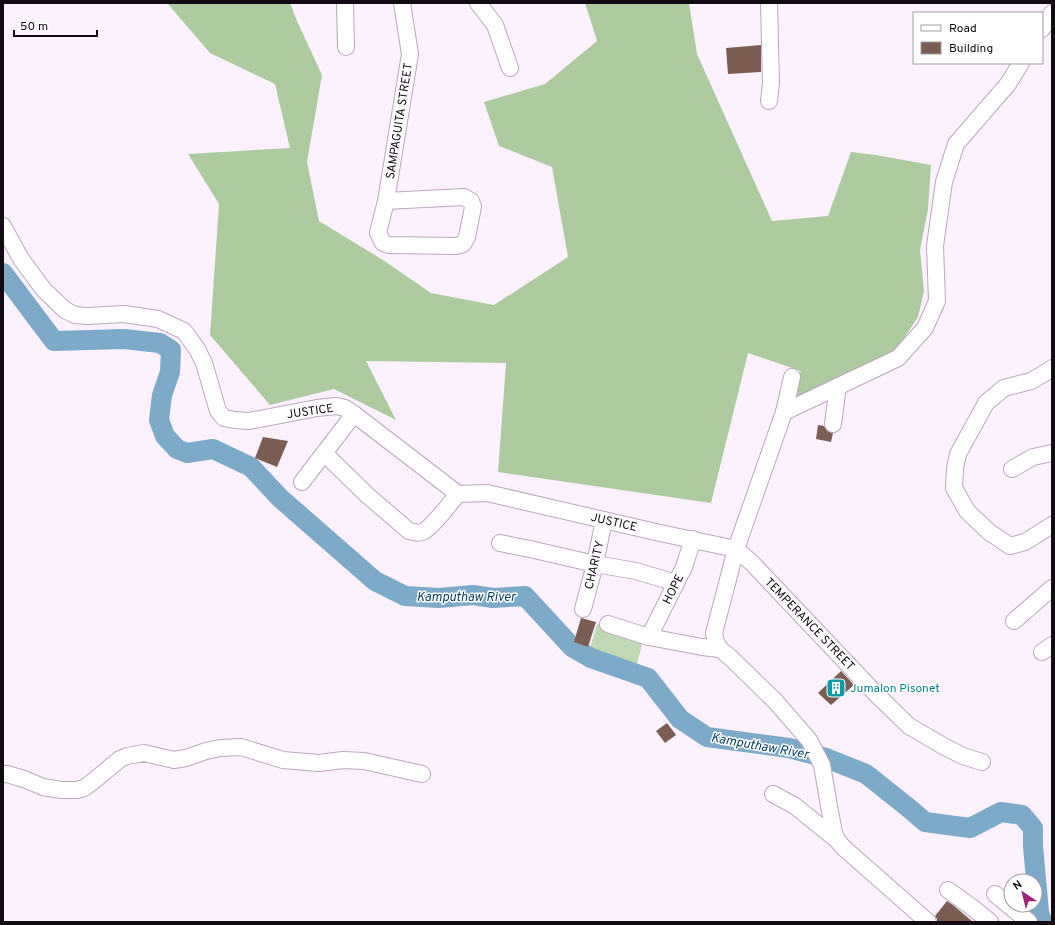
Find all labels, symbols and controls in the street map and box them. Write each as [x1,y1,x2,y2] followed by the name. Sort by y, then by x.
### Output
[14,12,97,38] scale bar
[913,12,1043,64] legend
[20,19,48,35] text: 50 m
[949,21,977,37] text: Road
[949,41,993,57] text: Building
[383,62,417,180] street label: SAMPAGUITA STREET
[286,401,335,423] street label: JUSTICE
[589,510,638,536] street label: JUSTICE
[582,539,608,591] street label: CHARITY
[660,572,688,607] street label: HOPE
[761,575,858,675] street label: TEMPERANCE STREET
[417,590,516,606] water label: Kamputhaw River
[825,677,847,699] building icon: Jumalon Pisonet
[850,681,940,697] place label: Jumalon Pisonet
[710,731,811,764] water label: Kamputhaw River
[1003,873,1043,913] north arrow
[1011,878,1025,894] text: N

